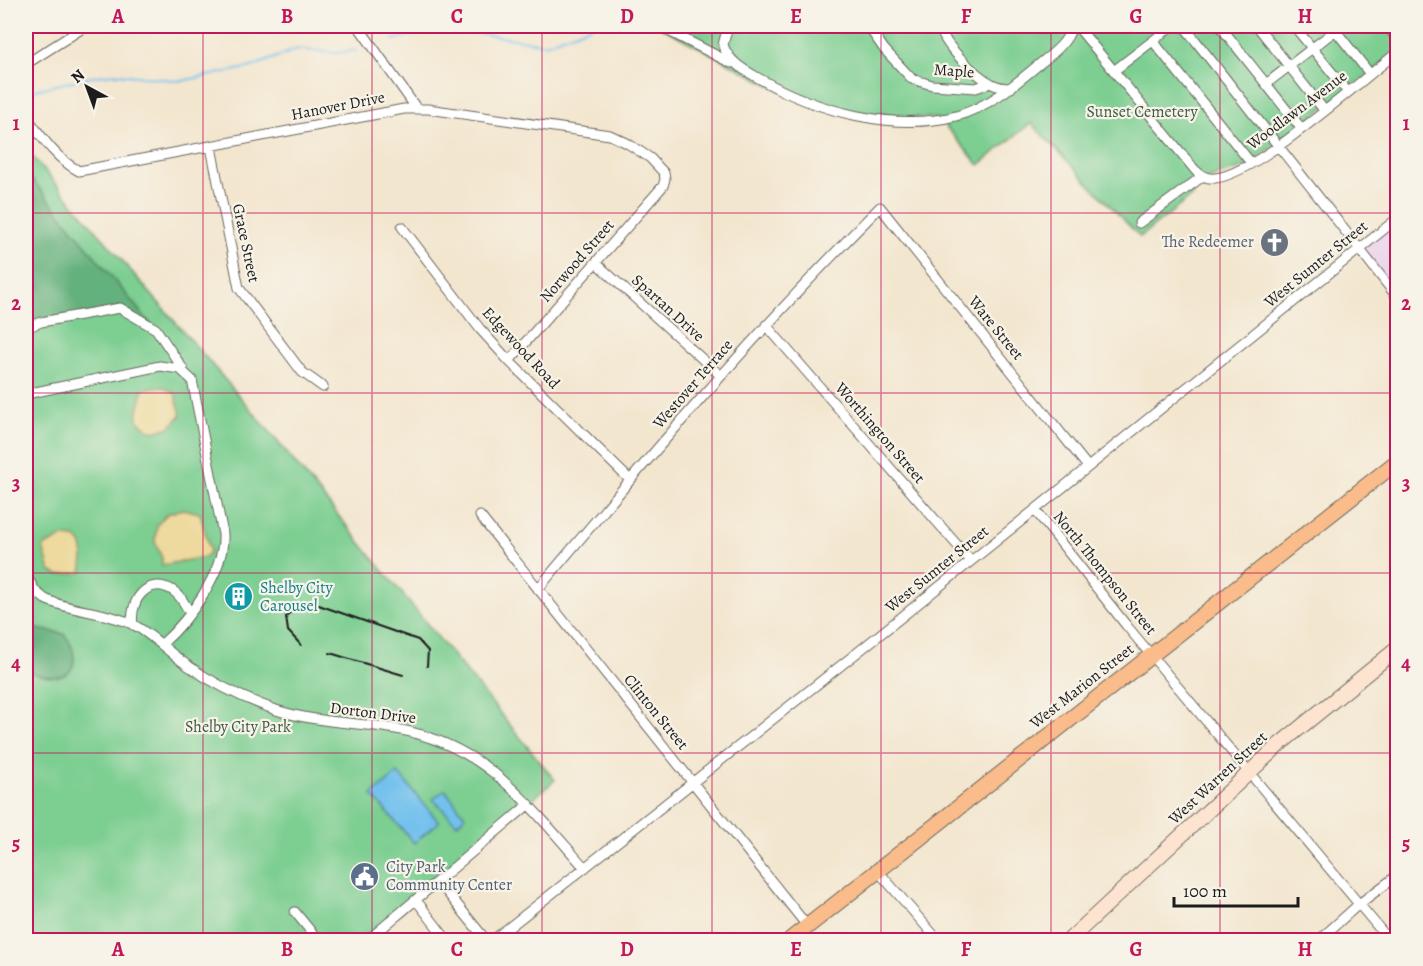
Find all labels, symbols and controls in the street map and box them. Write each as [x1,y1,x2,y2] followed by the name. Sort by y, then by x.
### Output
[111,3,125,30] text: A
[281,3,293,30] text: B
[451,3,463,30] text: C
[620,3,634,30] text: D
[790,3,802,30] text: E
[961,3,972,30] text: F
[1129,3,1143,30] text: G
[1298,3,1313,30] text: H
[57,57,117,117] north arrow
[933,59,975,83] street label: Maple
[66,64,90,89] text: N
[1242,65,1352,156] street label: Woodlawn Avenue
[289,86,387,126] street label: Hanover Drive
[1086,101,1198,123] park label: Sunset Cemetery
[12,110,20,137] text: 1
[1402,110,1410,137] text: 1
[227,202,265,284] street label: Grace Street
[535,215,619,307] street label: Norwood Street
[1259,215,1372,313] street label: West Sumter Street
[1259,226,1291,258] church icon: The Redeemer
[1162,231,1254,253] place label: The Redeemer
[627,269,709,347] street label: Spartan Drive
[11,290,21,317] text: 2
[963,290,1029,365] street label: Ware Street
[1401,290,1411,317] text: 2
[477,302,565,394] street label: Edgewood Road
[647,335,738,434] street label: Westover Terrace
[829,377,930,488] street label: Worthington Street
[12,470,20,497] text: 3
[1402,470,1410,497] text: 3
[1048,506,1162,640] street label: North Thompson Street
[880,520,993,618] street label: West Sumter Street
[260,577,334,617] place label: Shelby City Carousel
[223,581,255,613] building icon: Shelby City Carousel
[1025,638,1139,734] street label: West Marion Street
[11,650,21,677] text: 4
[1401,650,1411,677] text: 4
[619,669,693,755] street label: Clinton Street
[329,697,417,729] street label: Dorton Drive
[185,716,291,738] park label: Shelby City Park
[1163,727,1272,830] street label: West Warren Street
[12,830,20,857] text: 5
[1402,830,1410,857] text: 5
[386,856,512,896] place label: City Park Community Center
[349,860,381,892] public building icon: City Park Community Center
[1174,870,1298,908] scale bar
[1183,879,1227,903] text: 100 m
[111,936,125,963] text: A
[281,936,293,963] text: B
[451,936,463,963] text: C
[620,936,634,963] text: D
[790,936,802,963] text: E
[961,936,972,963] text: F
[1129,936,1143,963] text: G
[1298,936,1313,963] text: H

